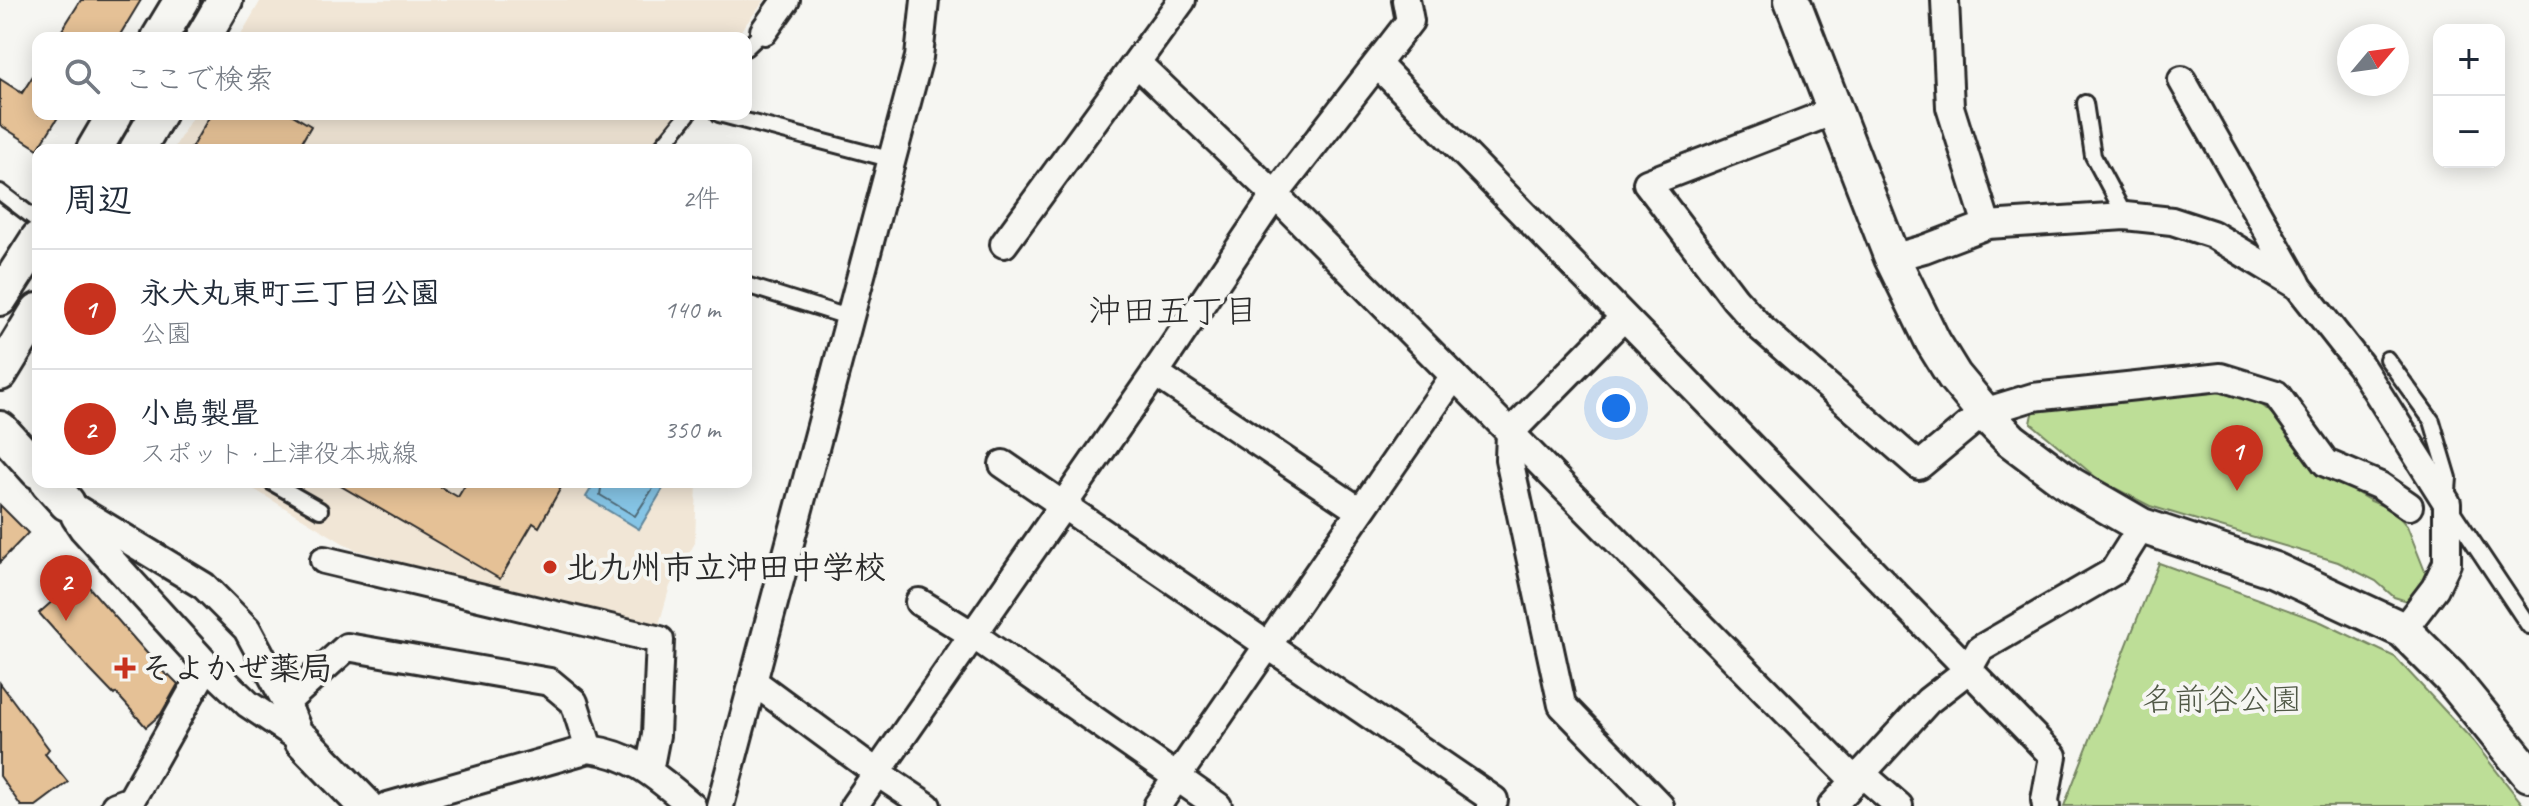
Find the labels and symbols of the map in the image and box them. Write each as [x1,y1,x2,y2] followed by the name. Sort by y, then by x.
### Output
[2337,24,2409,96] north arrow
[1088,289,1258,332] district label: 沖田五丁目
[1596,388,1636,428] your location
[2211,425,2263,491] pin: 1
[566,547,886,588] place label: 北九州市立沖田中学校
[40,555,92,621] pin: 2
[541,558,559,576] marker: 北九州市立沖田中学校
[141,648,333,689] place label: そよかぜ薬局
[116,659,134,677] marker: そよかぜ薬局
[2142,679,2302,720] park label: 名前谷公園

